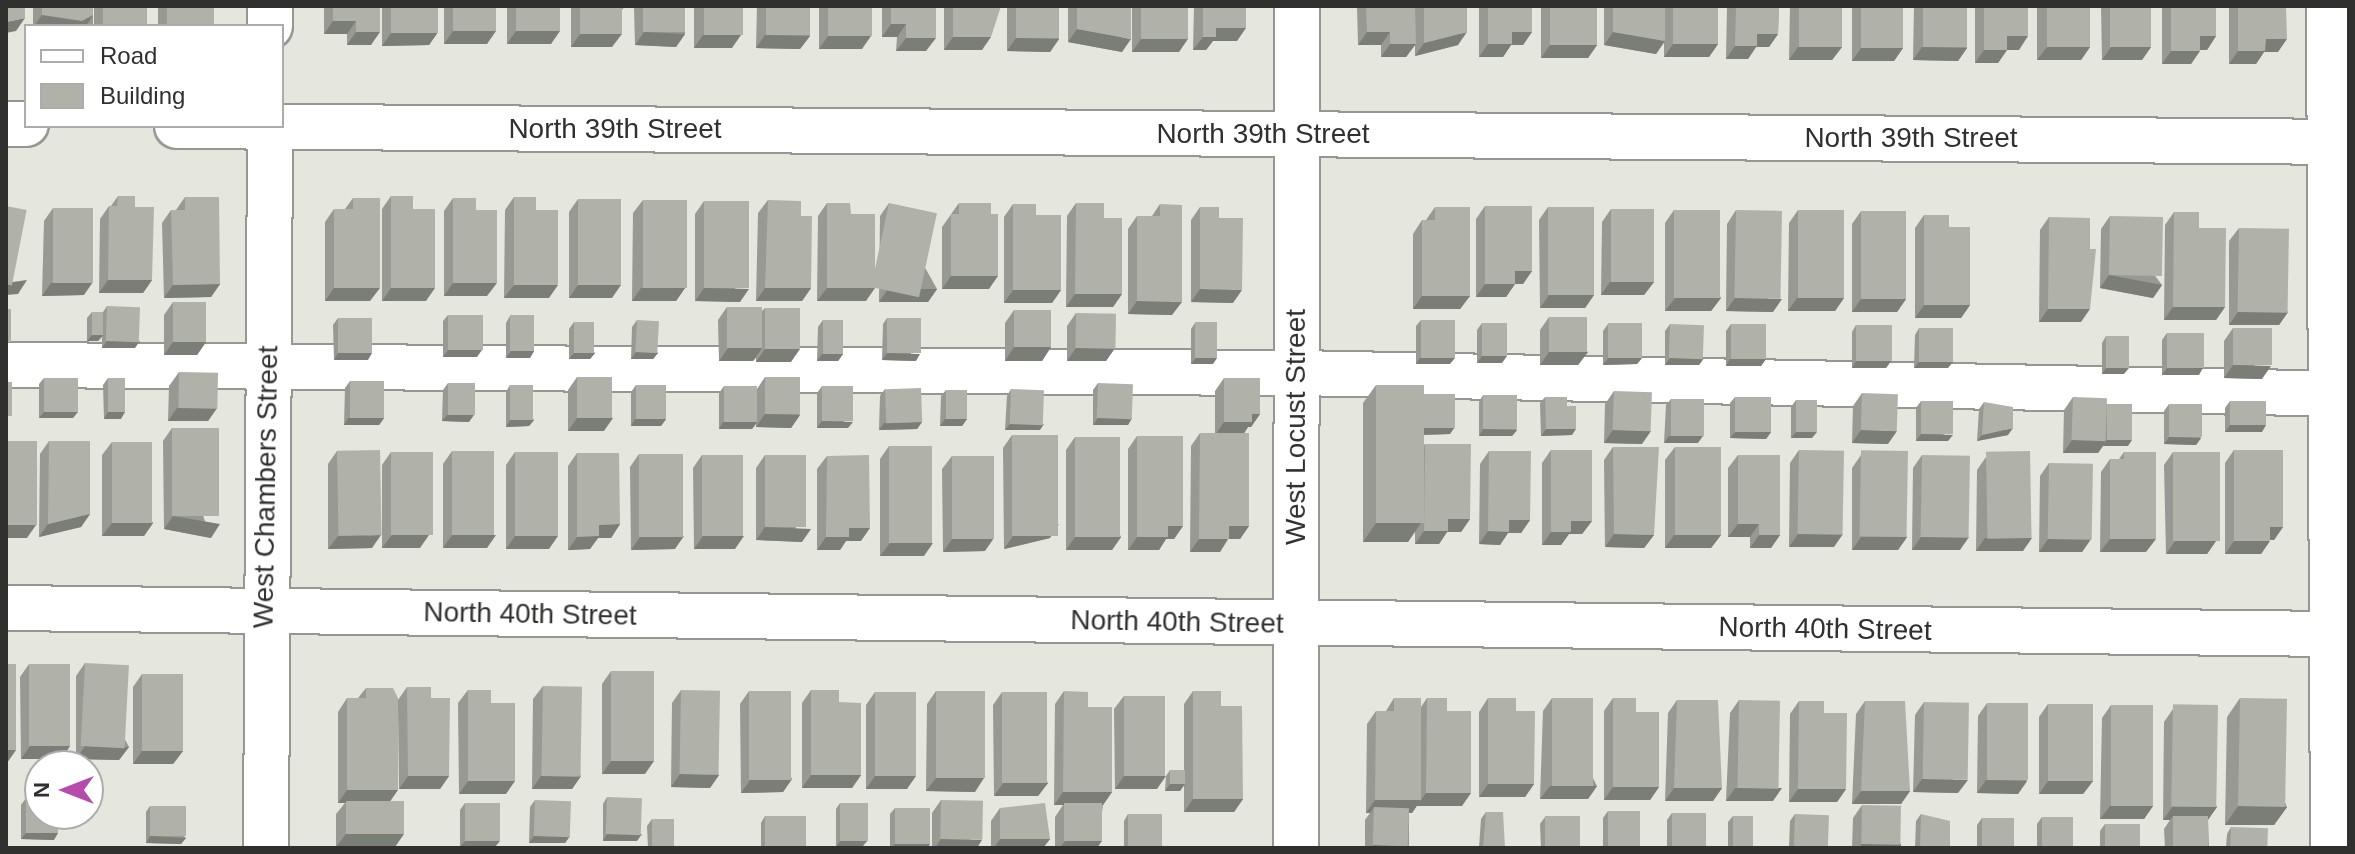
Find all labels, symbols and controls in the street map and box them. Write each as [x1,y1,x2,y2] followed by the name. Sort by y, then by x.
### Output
[24,24,284,128] legend
[100,42,157,69] text: Road
[100,82,185,109] text: Building
[508,112,722,146] street label: North 39th Street
[1156,117,1370,151] street label: North 39th Street
[1804,121,2018,155] street label: North 39th Street
[1279,309,1313,545] street label: West Locust Street
[247,345,285,629] street label: West Chambers Street
[423,595,637,633] street label: North 40th Street
[1070,603,1284,641] street label: North 40th Street
[1718,610,1932,648] street label: North 40th Street
[24,750,104,830] north arrow
[29,782,54,798] text: N

